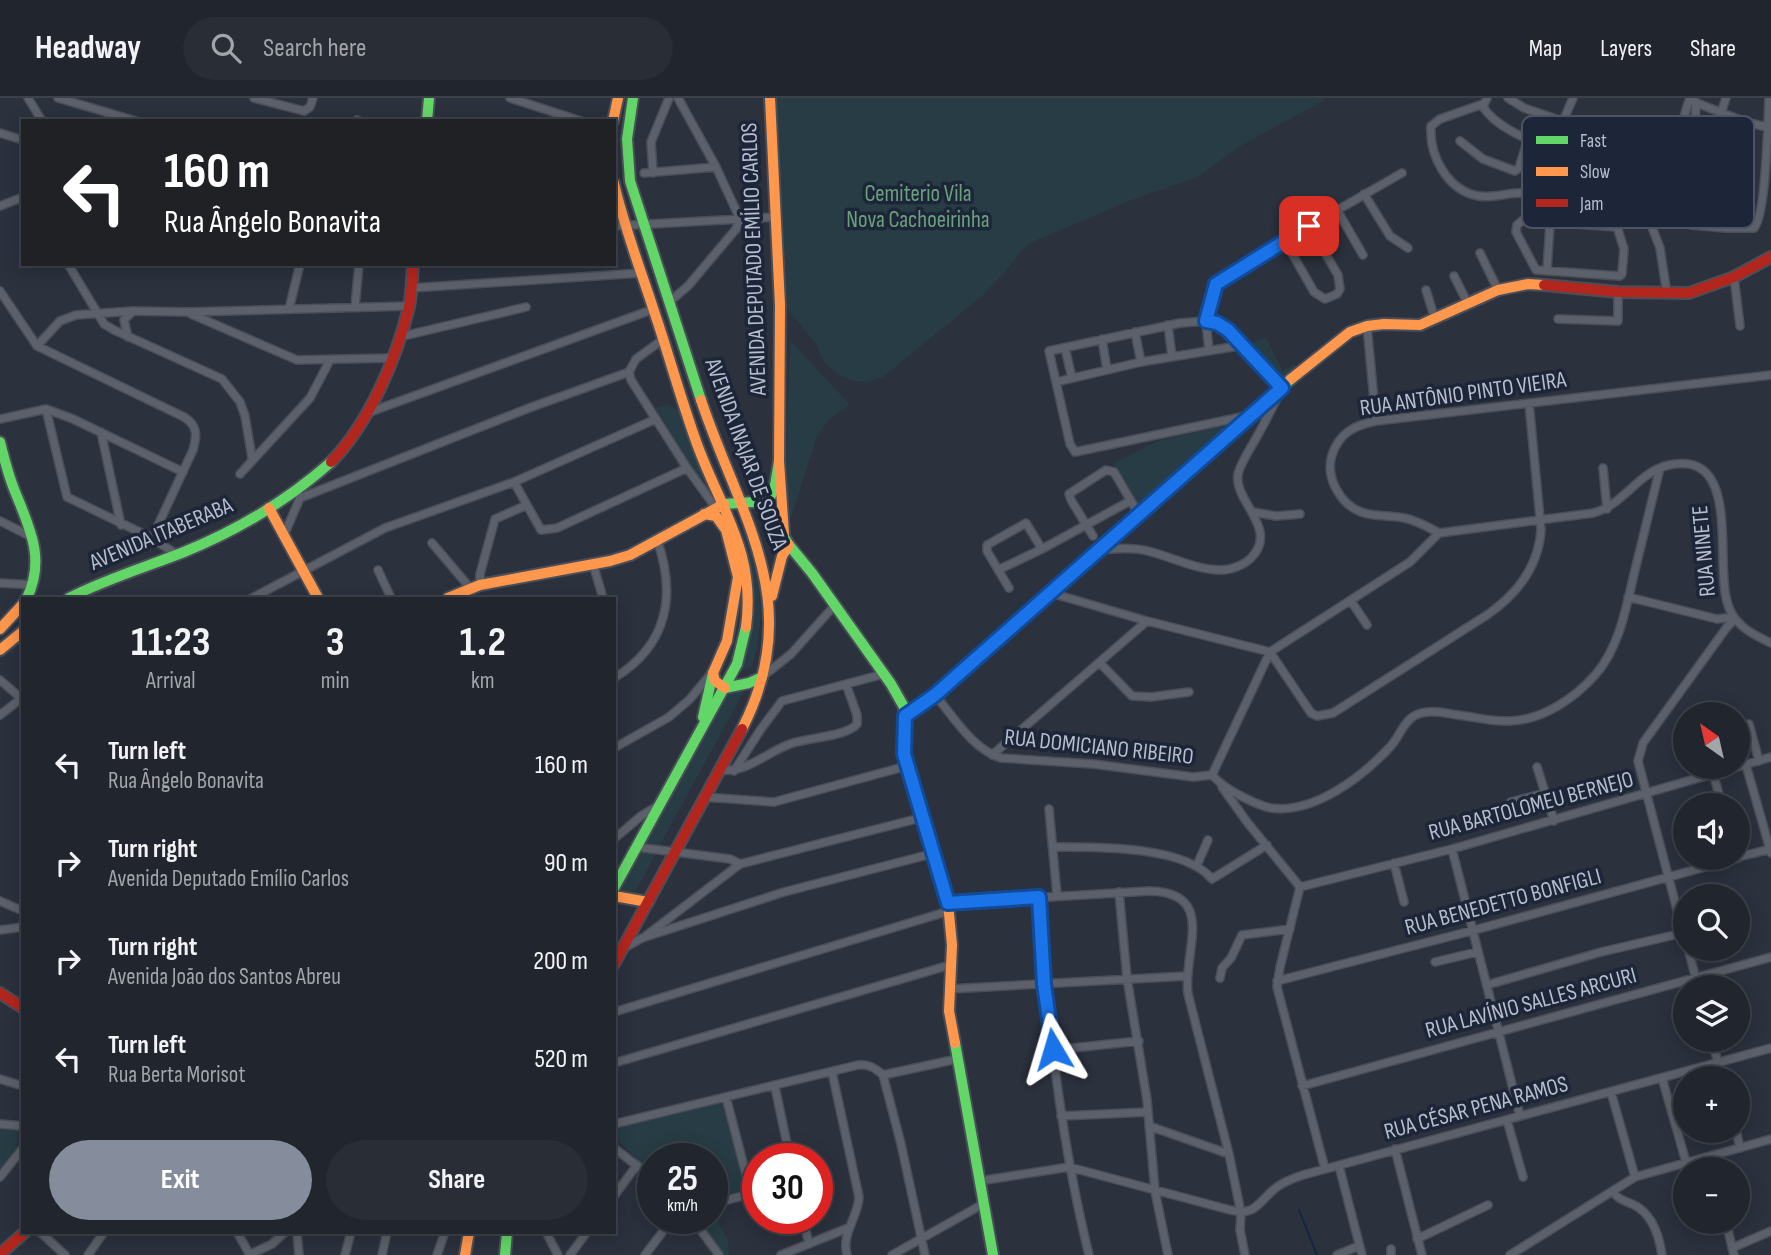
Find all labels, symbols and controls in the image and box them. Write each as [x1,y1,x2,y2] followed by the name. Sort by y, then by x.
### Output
[183,17,673,80] search box
[35,28,141,68] text: Headway
[207,29,245,67] icon: search
[263,33,366,64] text: Search here
[1529,34,1562,63] text: Map
[1600,34,1652,63] text: Layers
[1690,34,1736,63] text: Share
[1522,116,1754,228] legend
[735,122,773,397] street label: AVENIDA DEPUTADO EMÍLIO CARLOS
[1580,130,1607,153] text: Fast
[164,143,270,202] text: 160 m
[49,147,140,238] icon: left
[1580,161,1610,184] text: Slow
[846,180,990,234] park label: Cemiterio Vila Nova Cachoeirinha
[1579,193,1603,216] text: Jam
[1279,196,1339,256] pin
[164,203,381,242] text: Rua Ângelo Bonavita
[1290,207,1328,245] icon: arrive
[698,354,794,554] street label: AVENIDA INAJAR DE SOUZA
[1358,366,1568,422] street label: RUA ANTÔNIO PINTO VIEIRA
[84,491,237,577] street label: AVENIDA ITABERABA
[1686,504,1722,598] street label: RUA NINETE
[131,617,211,668] text: 11:23
[326,617,345,668] text: 3
[460,617,506,668] text: 1.2
[146,667,196,695] text: Arrival
[321,667,350,695] text: min
[471,667,495,695] text: km
[1673,702,1750,779] north arrow
[1673,702,1750,1234] map controls
[1003,723,1195,771] street label: RUA DOMICIANO RIBEIRO
[108,736,186,767] text: Turn left
[49,746,87,784] icon: left
[535,750,588,781] text: 160 m
[1425,765,1637,847] street label: RUA BARTOLOMEU BERNEJO
[108,767,264,795] text: Rua Ângelo Bonavita
[1673,793,1750,870] button: sound
[108,834,197,865] text: Turn right
[49,844,87,882] icon: right
[544,848,588,879] text: 90 m
[1402,862,1604,942] street label: RUA BENEDETTO BONFIGLI
[108,865,349,893] text: Avenida Deputado Emílio Carlos
[1673,884,1750,961] button: search
[108,932,197,963] text: Turn right
[49,942,87,980] icon: right
[533,946,588,977] text: 200 m
[1422,961,1640,1045] street label: RUA LAVÍNIO SALLES ARCURI
[108,963,341,991] text: Avenida João dos Santos Abreu
[1673,975,1750,1052] button: layers
[1016,1012,1090,1086] position arrow
[108,1030,186,1061] text: Turn left
[49,1040,87,1078] icon: left
[534,1044,588,1075] text: 520 m
[108,1061,245,1089] text: Rua Berta Morisot
[1673,1066,1750,1143] button: +
[1381,1070,1571,1146] street label: RUA CÉSAR PENA RAMOS
[49,1140,312,1220] button: Exit
[326,1140,588,1220] button: Share
[742,1143,833,1234] speed limit sign: 30
[1673,1157,1750,1234] button: −
[667,1158,698,1201] text: 25
[667,1195,698,1216] text: km/h

